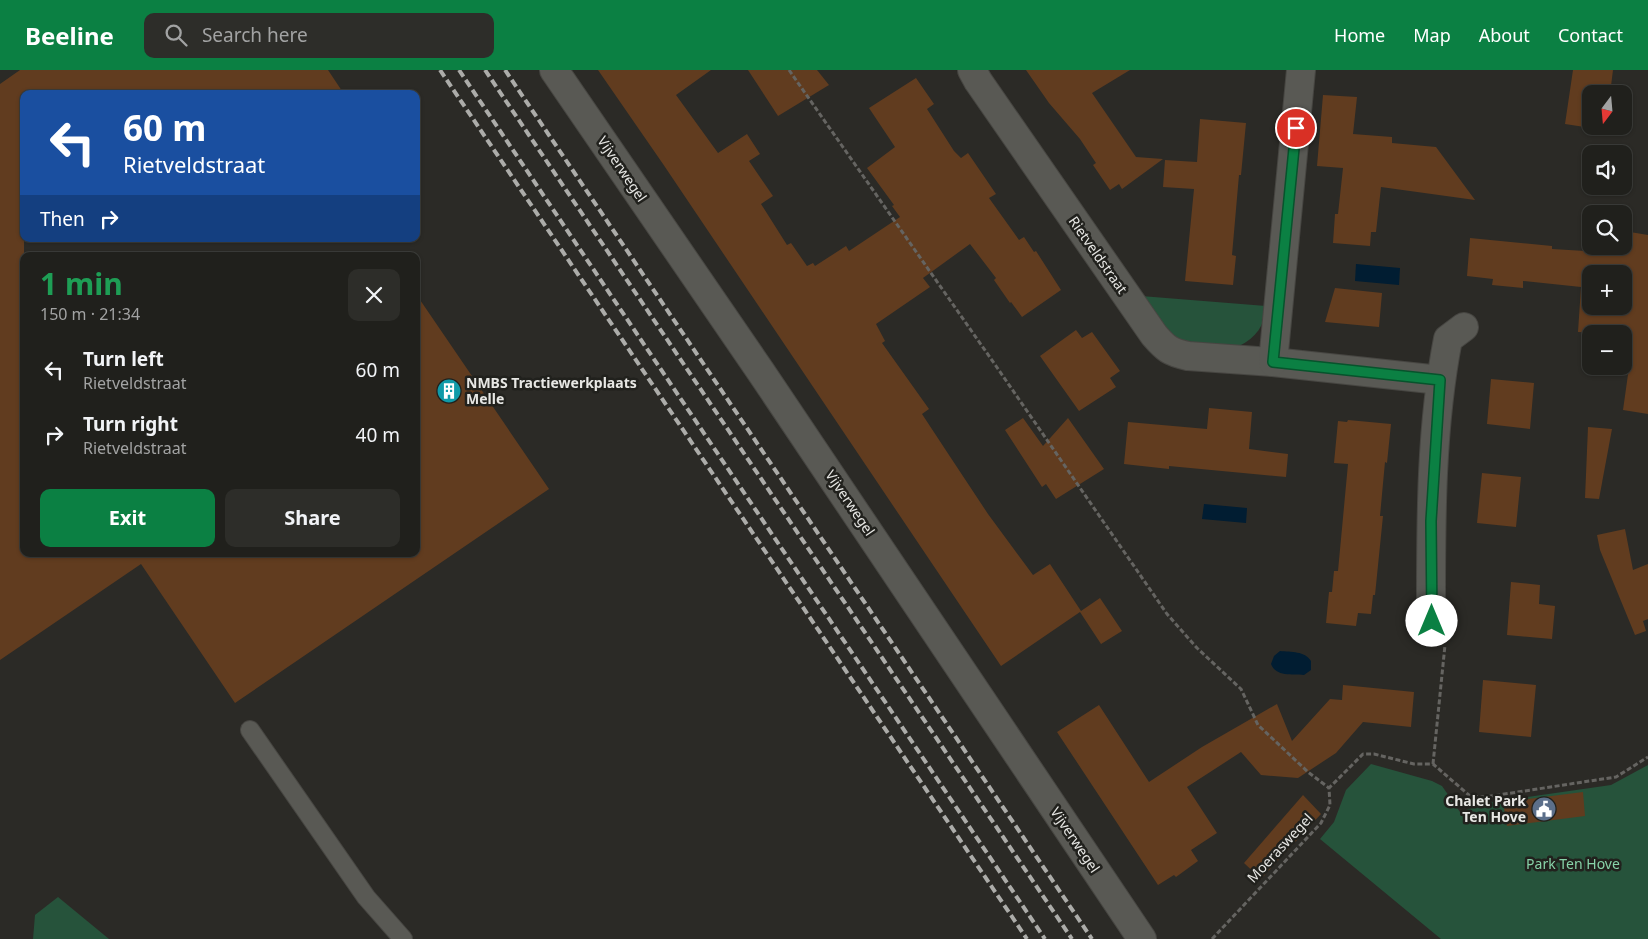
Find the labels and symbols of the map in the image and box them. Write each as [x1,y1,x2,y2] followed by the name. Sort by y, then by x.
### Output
[1582,85,1632,135] north arrow
[1275,107,1317,149] pin
[593,132,651,205] street label: Vijverwegel
[1065,212,1132,297] street label: Rietveldstraat
[466,373,637,408] place label: NMBS Tractiewerkplaats Melle
[436,378,462,404] building icon: NMBS Tractiewerkplaats Melle
[821,466,879,539] street label: Vijverwegel
[1405,594,1457,646] position arrow
[1445,791,1526,826] place label: Chalet Park Ten Hove
[1531,796,1557,822] public building icon: Chalet Park Ten Hove
[1046,803,1104,876] street label: Vijverwegel
[1243,809,1317,886] street label: Moeraswegel
[1526,854,1620,873] park label: Park Ten Hove

